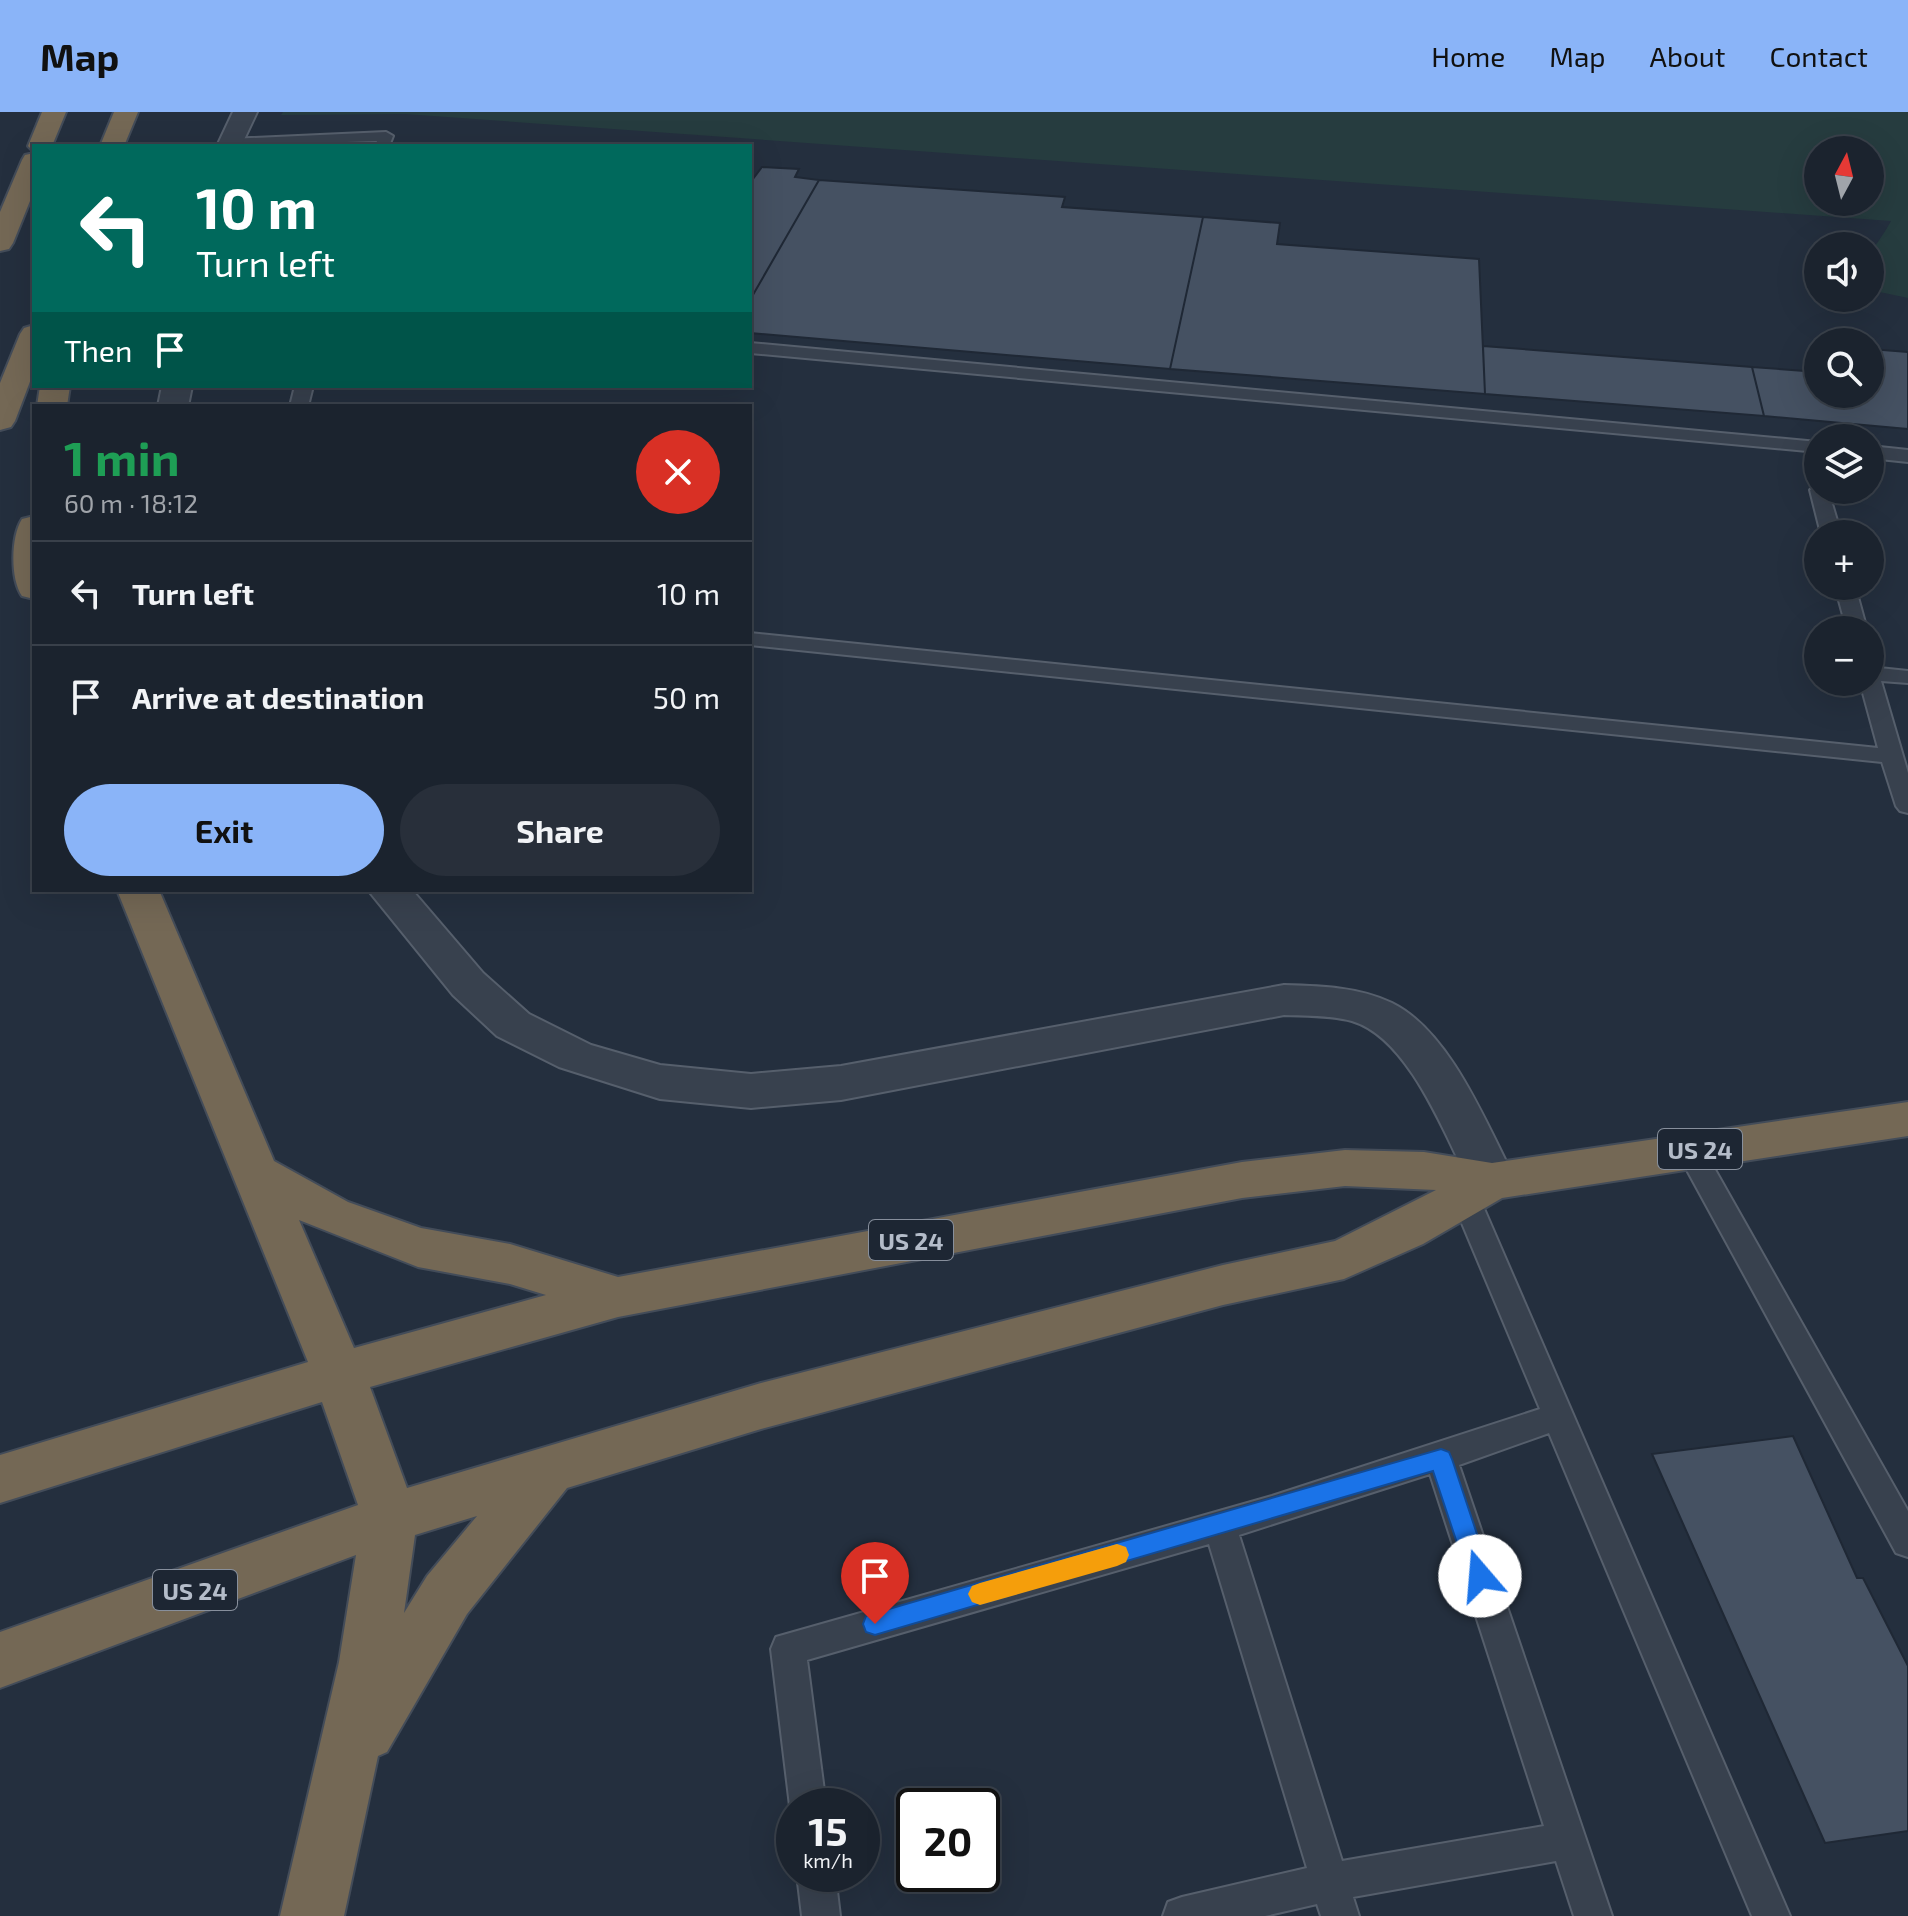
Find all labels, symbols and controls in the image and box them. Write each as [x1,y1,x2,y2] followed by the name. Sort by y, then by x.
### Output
[40,33,119,79] text: Map
[1431,39,1505,73] text: Home
[1549,39,1606,73] text: Map
[1650,39,1725,73] text: About
[1769,39,1868,73] text: Contact
[1804,136,1884,216] north arrow
[1804,136,1884,696] map controls
[196,173,317,240] text: 10 m
[64,176,168,280] icon: left
[1804,232,1884,312] button: sound
[196,241,335,284] text: Turn left
[148,328,192,372] icon: arrive
[1804,328,1884,408] button: search
[64,332,132,368] text: Then
[1804,424,1884,504] button: layers
[64,428,180,486] text: 1 min
[636,430,720,514] button: close
[64,487,198,518] text: 60 m · 18:12
[1804,520,1884,600] button: +
[64,571,108,615] icon: left
[132,575,254,611] text: Turn left
[657,575,720,611] text: 10 m
[1804,616,1884,696] button: −
[64,675,108,719] icon: arrive
[132,679,424,715] text: Arrive at destination
[653,679,720,715] text: 50 m
[64,784,384,876] button: Exit
[400,784,720,876] button: Share
[1658,1129,1742,1169] road number: US 24
[869,1220,953,1260] road number: US 24
[1438,1534,1522,1618] position arrow
[841,1542,909,1624] pin
[853,1554,897,1598] icon: arrive
[153,1570,237,1610] road number: US 24
[896,1788,1000,1892] speed limit sign: 20
[808,1806,848,1854] text: 15
[803,1848,853,1872] text: km/h

